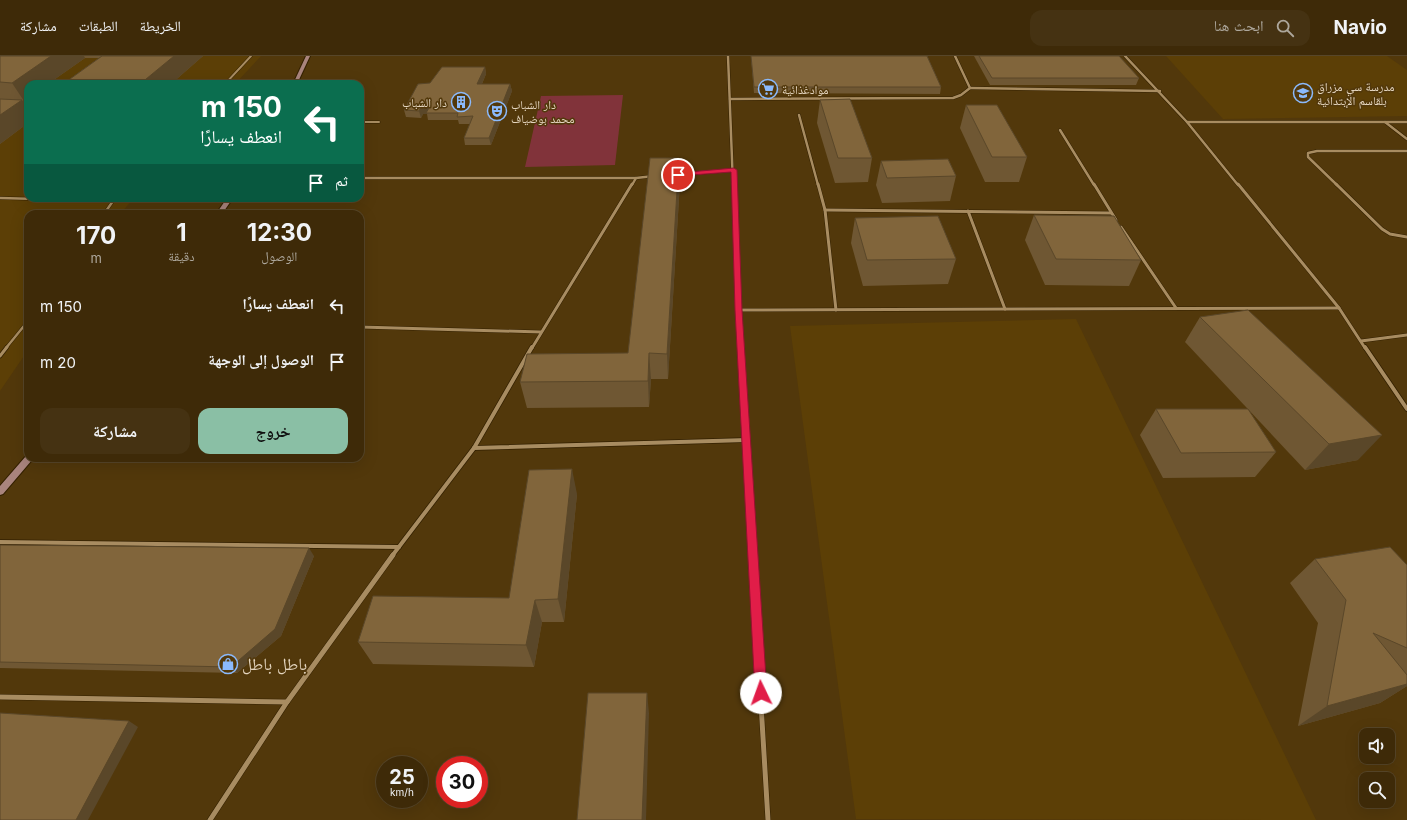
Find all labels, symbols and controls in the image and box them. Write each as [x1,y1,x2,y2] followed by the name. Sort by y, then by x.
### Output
[1030,10,1310,46] search box
[1214,16,1264,35] text: ابحث هنا
[1334,16,1387,39] text: Navio
[20,17,57,34] text: مشاركة
[79,17,118,34] text: الطبقات
[140,17,181,34] text: الخريطة
[1274,17,1296,39] icon: search
[757,78,779,100] supermarket icon: موادغذائية
[1317,79,1395,109] place label: مدرسة سي مزراق بلقاسم الإبتدائية
[782,82,829,97] place label: موادغذائية
[1292,82,1314,104] school or university icon: مدرسة سي مزراق بلقاسم الإبتدائية
[201,90,282,124] text: 150 m
[450,91,472,113] building icon: دار الشباب
[402,95,447,110] place label: دار الشباب
[296,96,348,148] icon: left
[511,97,574,126] place label: دار الشباب محمد بوضياف
[486,100,508,122] theatre icon: دار الشباب محمد بوضياف
[200,126,282,147] text: انعطف يسارًا
[661,158,695,192] pin
[667,164,689,186] icon: arrive
[335,171,348,190] text: ثم
[305,172,327,194] icon: arrive
[176,218,187,247] text: 1
[247,218,312,247] text: 12:30
[76,221,116,250] text: 170
[168,248,195,264] text: دقيقة
[261,248,297,264] text: الوصول
[90,250,102,266] text: m
[242,294,314,313] text: انعطف يسارًا
[326,295,348,317] icon: left
[40,297,82,316] text: 150 m
[208,350,314,369] text: الوصول إلى الوجهة
[326,351,348,373] icon: arrive
[40,353,76,372] text: 20 m
[40,408,190,454] button: مشاركة
[198,408,348,454] button: خروج
[217,653,239,675] shop icon: باطل باطل
[242,654,307,675] place label: باطل باطل
[740,672,782,714] position arrow
[1359,728,1395,808] map controls
[1359,728,1395,764] button: sound
[436,756,488,808] speed limit sign: 30
[389,765,415,789] text: 25
[1359,772,1395,808] button: search
[390,786,414,798] text: km/h

